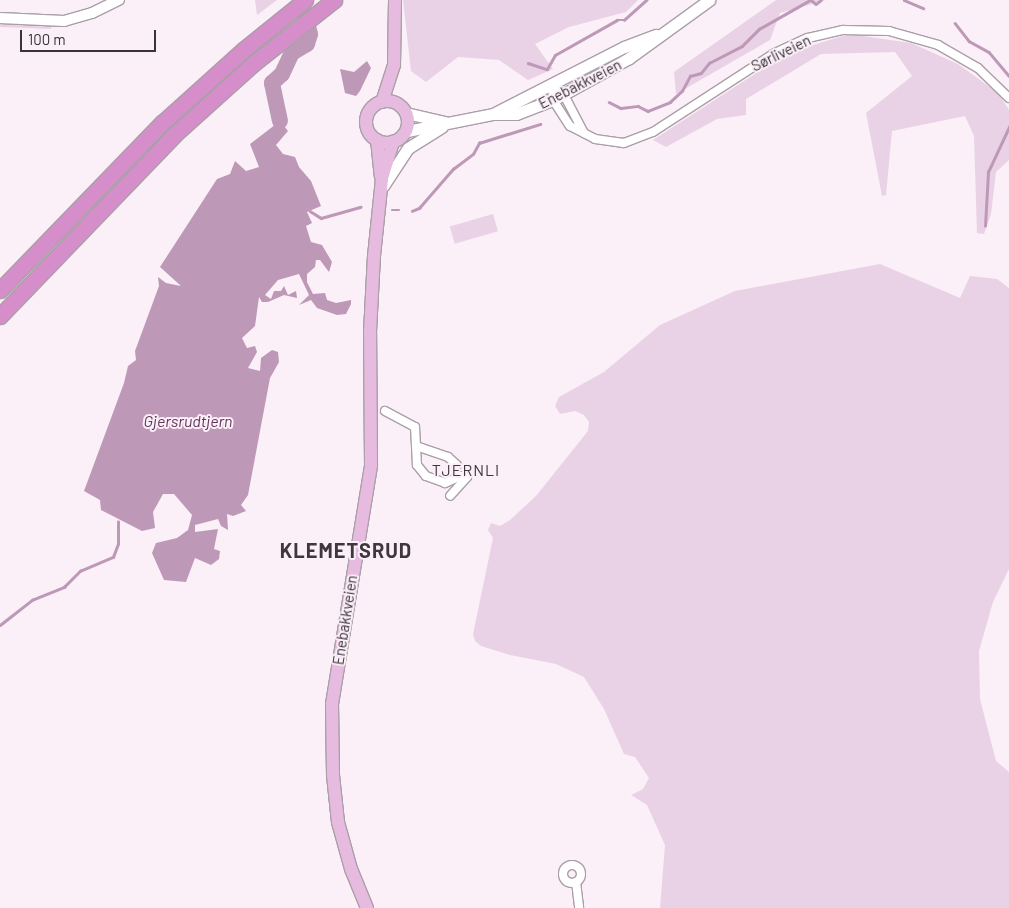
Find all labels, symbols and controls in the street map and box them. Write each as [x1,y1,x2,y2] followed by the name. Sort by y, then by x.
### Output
[22,20,159,52] scale bar
[28,30,66,48] text: 100 m
[748,31,814,75] street label: Sørliveien
[536,55,624,113] street label: Enebakkveien
[144,411,232,431] water label: Gjersrudtjern
[431,460,501,480] district label: TJERNLI
[279,538,413,562] district label: KLEMETSRUD
[329,574,361,666] street label: Enebakkveien

